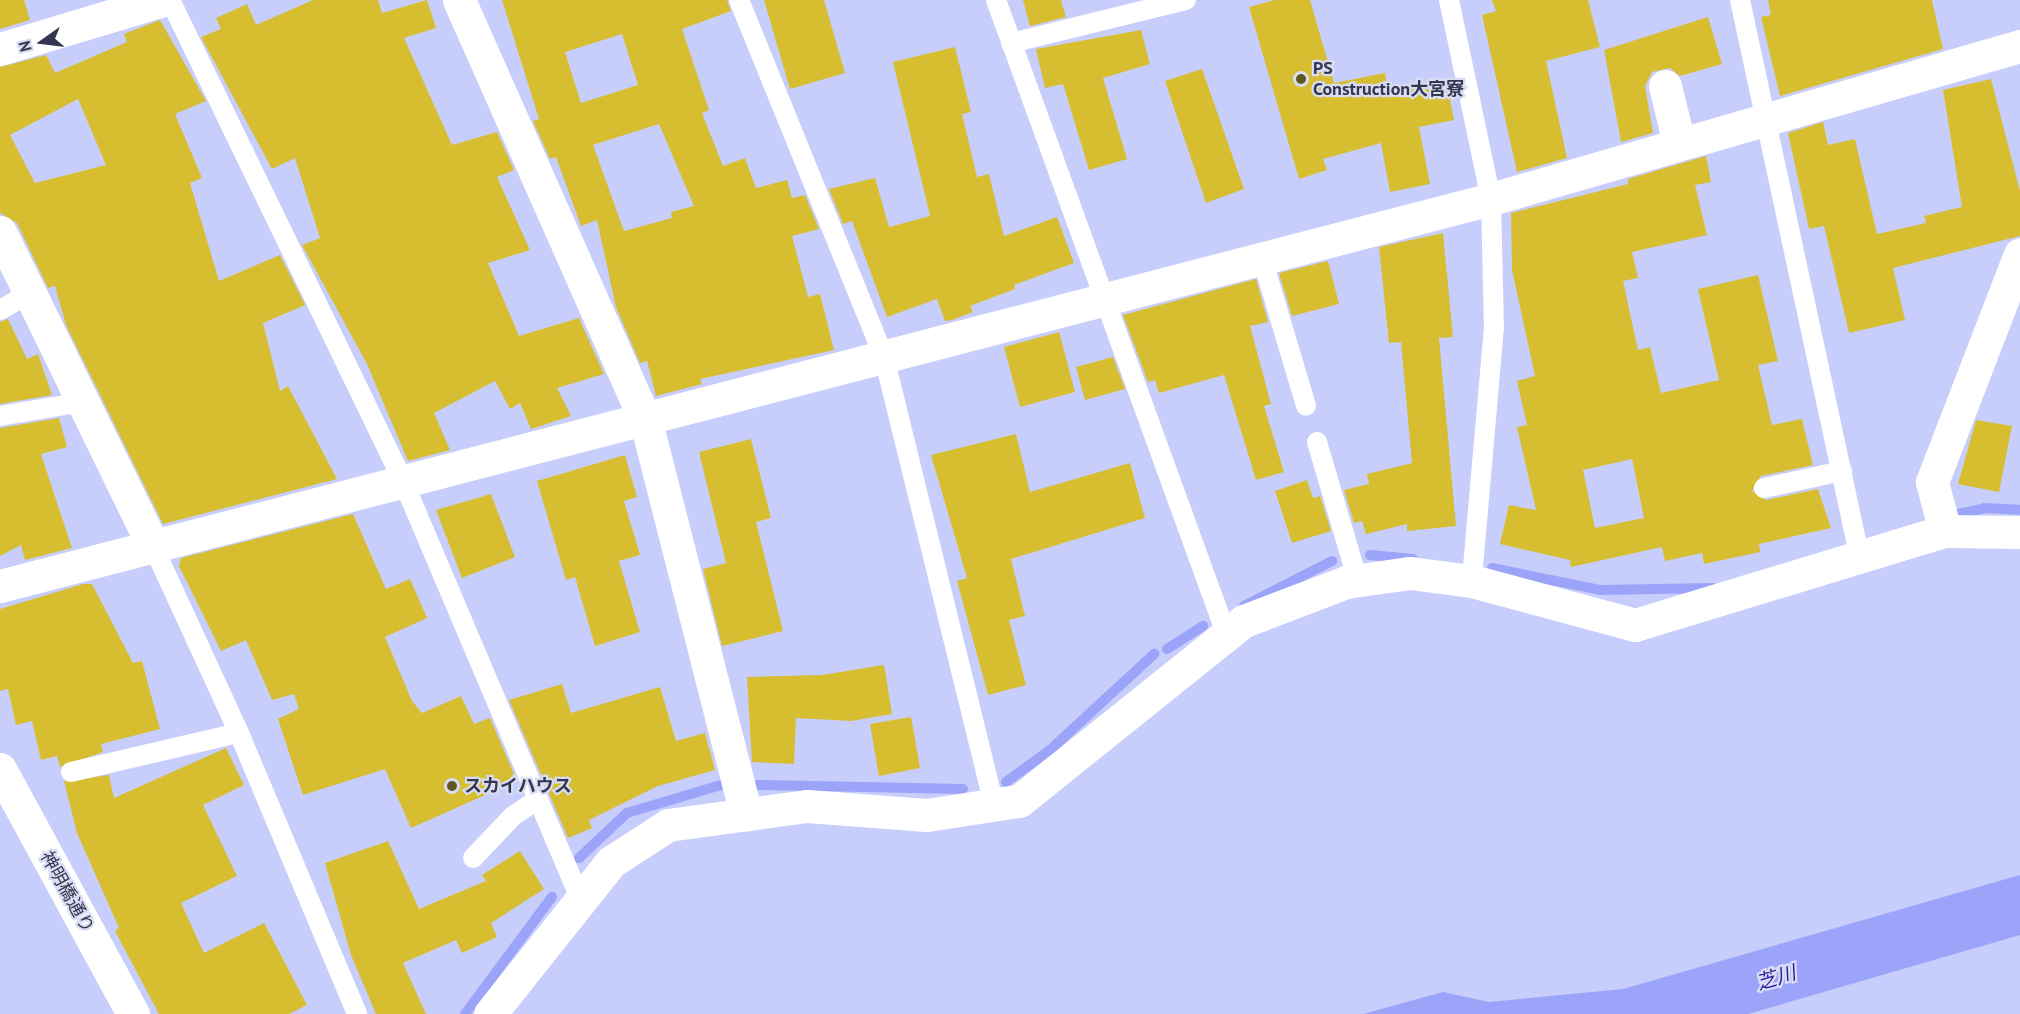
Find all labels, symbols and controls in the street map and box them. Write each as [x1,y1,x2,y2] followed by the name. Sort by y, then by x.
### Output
[12,12,72,72] north arrow
[14,39,36,54] text: N
[1313,58,1464,100] place label: PS Construction大宮寮
[1294,72,1308,86] marker: PS Construction大宮寮
[464,775,572,797] place label: スカイハウス
[445,779,459,793] marker: スカイハウス
[36,847,98,937] street label: 神明橋通り
[1753,961,1799,995] water label: 芝川

